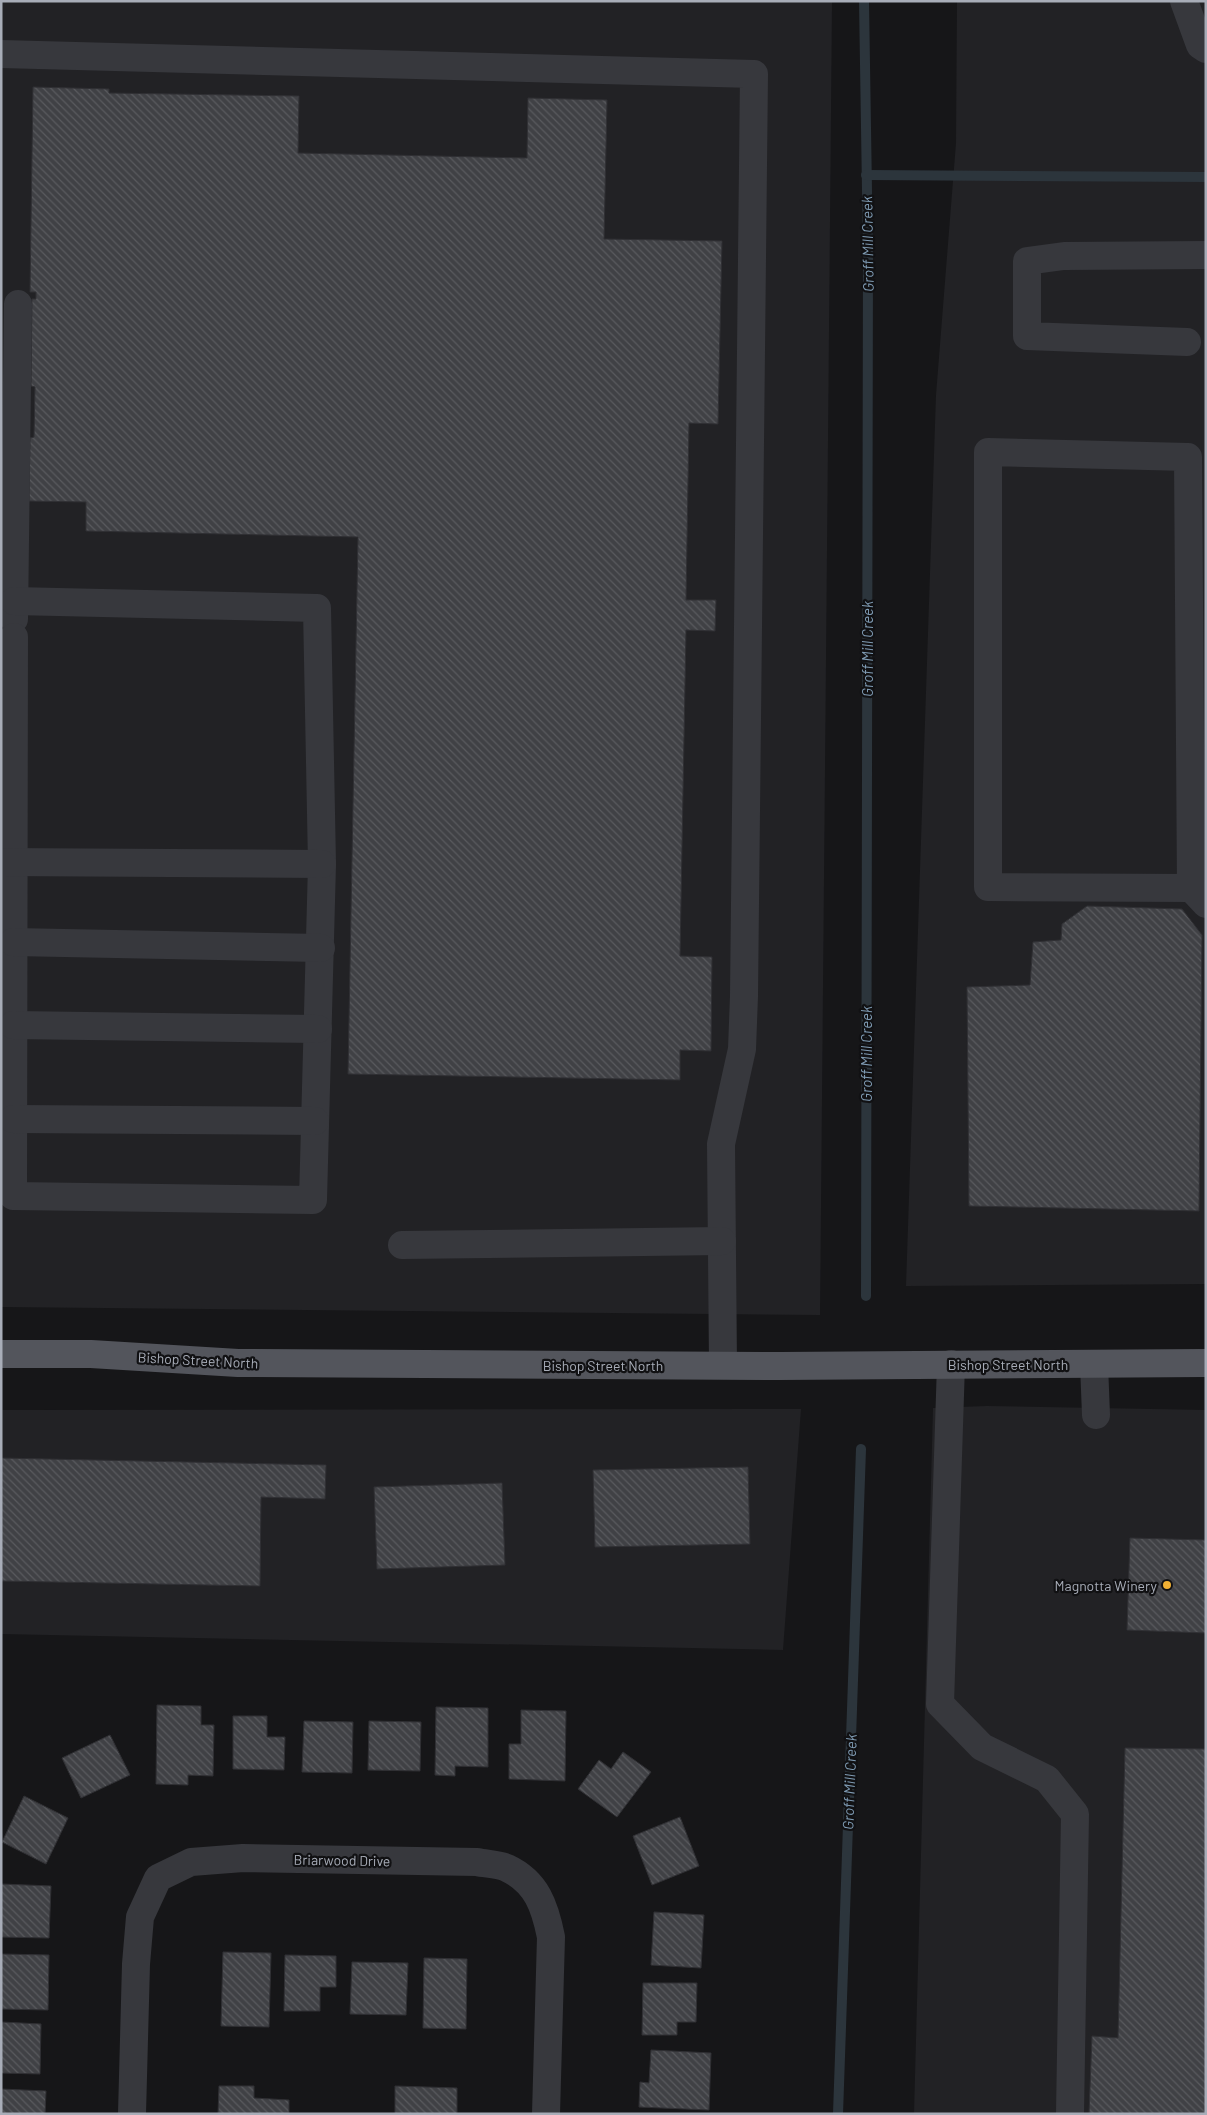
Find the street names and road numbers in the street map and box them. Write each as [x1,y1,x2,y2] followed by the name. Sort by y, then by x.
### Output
[137,1348,259,1372] street label: Bishop Street North
[948,1356,1068,1373] street label: Bishop Street North
[543,1357,663,1374] street label: Bishop Street North
[293,1851,391,1869] street label: Briarwood Drive

